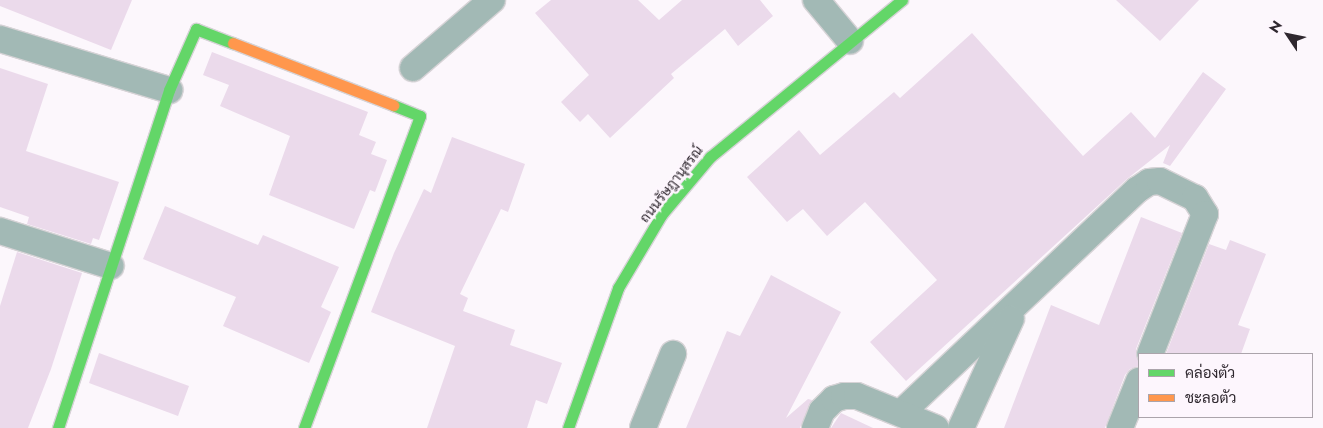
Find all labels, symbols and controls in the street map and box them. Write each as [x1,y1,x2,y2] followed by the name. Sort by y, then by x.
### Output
[1263,10,1313,60] north arrow
[1264,16,1287,37] text: N
[636,142,706,226] street label: ถนนรัษฎานุสรณ์
[1138,353,1313,418] legend
[1185,362,1235,384] text: คล่องตัว
[1185,387,1236,409] text: ชะลอตัว

